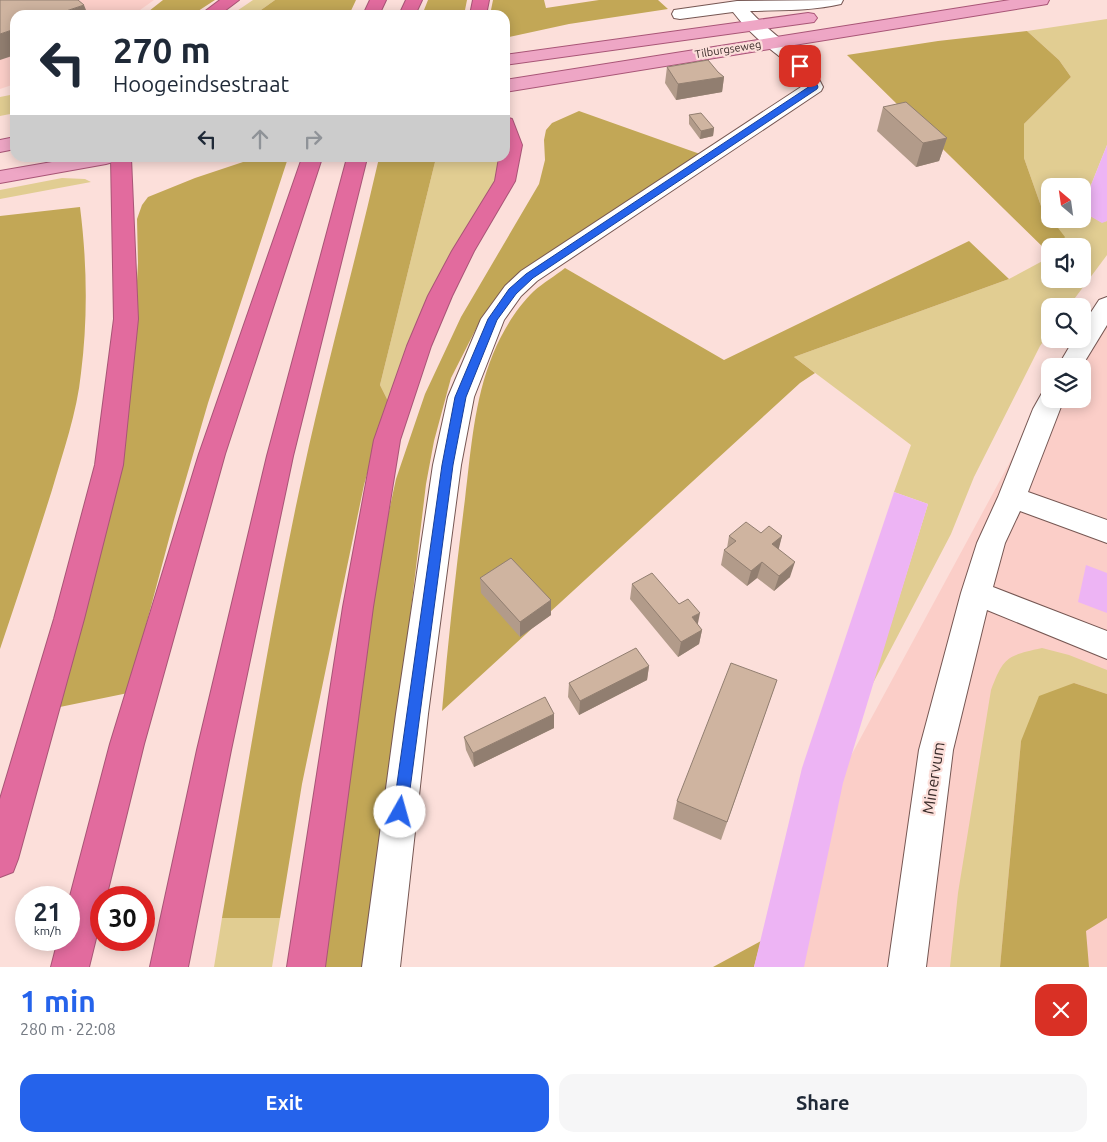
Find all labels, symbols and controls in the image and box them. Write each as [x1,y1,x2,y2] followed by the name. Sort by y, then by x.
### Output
[30,30,95,95] icon: left
[113,30,211,70] text: 270 m
[694,38,762,60] street label: Tilburgseweg
[779,45,821,87] pin
[786,52,814,80] icon: arrive
[113,71,289,96] text: Hoogeindsestraat
[193,125,221,153] icon: left
[246,125,274,153] icon: ahead
[299,125,327,153] icon: right
[1041,178,1091,228] north arrow
[1041,178,1091,408] map controls
[1041,238,1091,288] button: sound
[1041,298,1091,348] button: search
[1041,358,1091,408] button: layers
[918,741,948,815] street label: Minervum
[373,785,425,837] position arrow
[90,886,155,951] speed limit sign: 30
[33,898,62,926] text: 21
[34,924,61,937] text: km/h
[20,984,96,1018] text: 1 min
[1035,984,1087,1036] button: close
[20,1020,116,1038] text: 280 m · 22:08
[20,1074,549,1132] button: Exit
[559,1074,1087,1132] button: Share

